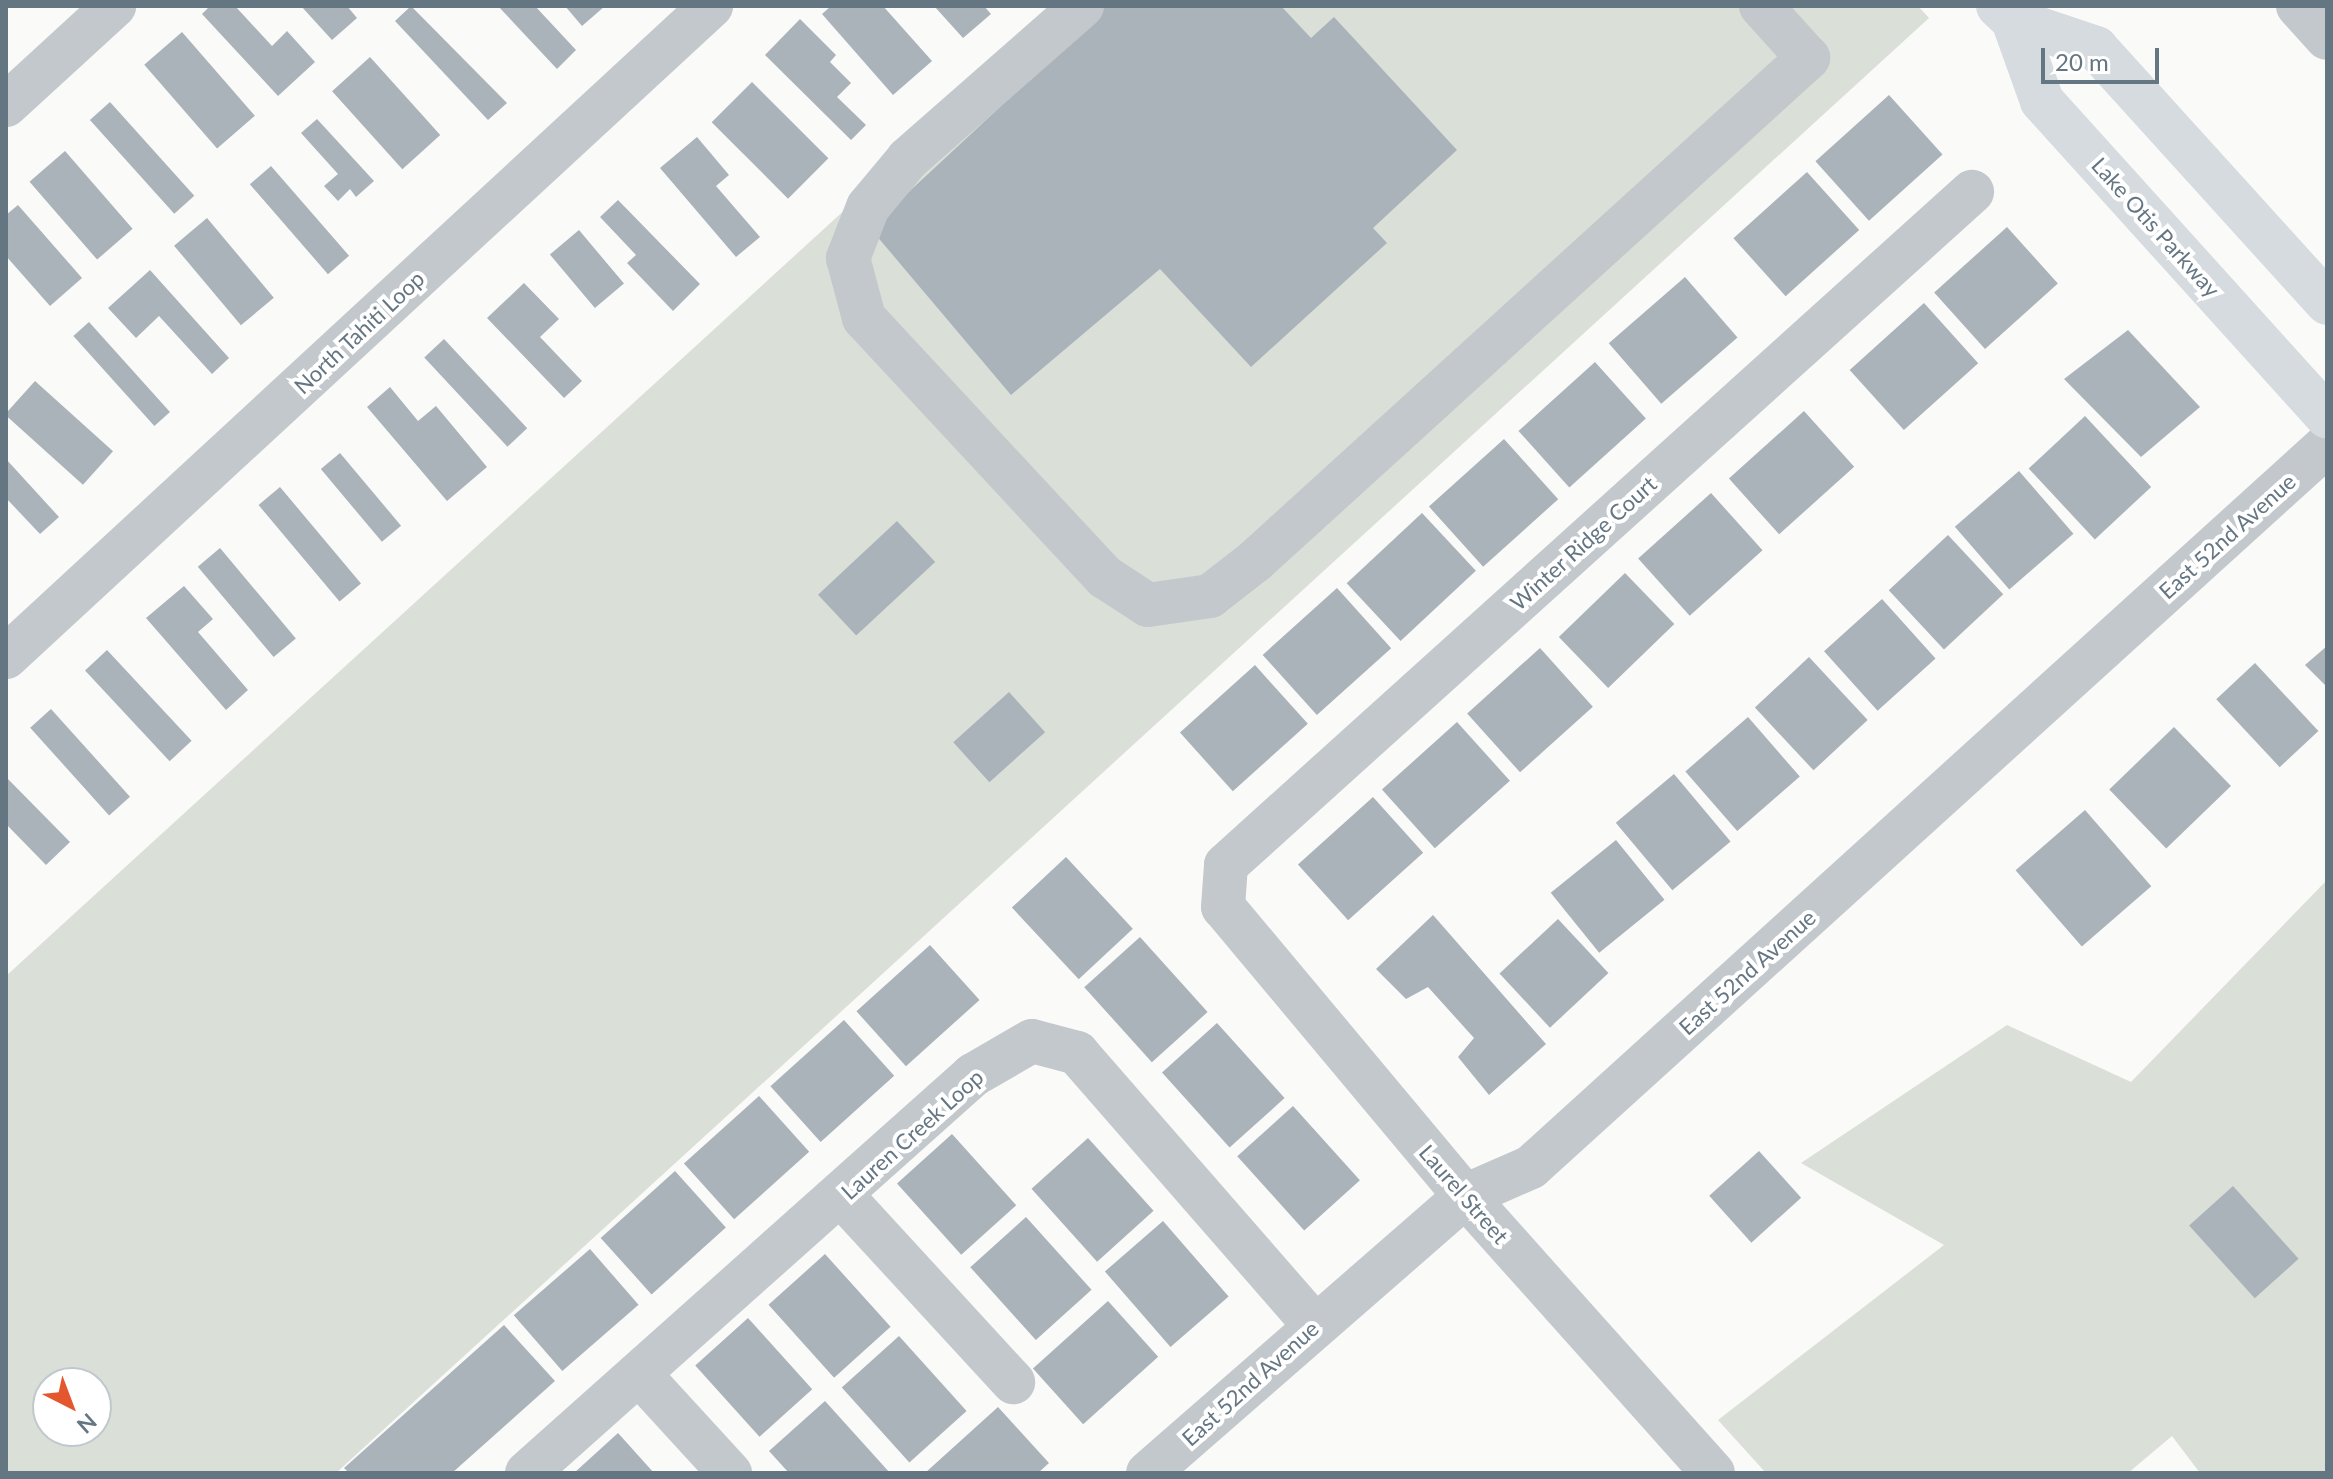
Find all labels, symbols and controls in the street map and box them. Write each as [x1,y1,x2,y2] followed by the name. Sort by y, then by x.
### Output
[2045,32,2163,82] scale bar
[2055,47,2109,76] text: 20 m
[2086,152,2226,302] street label: Lake Otis Parkway
[288,265,430,399] street label: North Tahiti Loop
[2153,468,2301,604] street label: East 52nd Avenue
[1504,470,1662,616] street label: Winter Ridge Court
[1673,904,1821,1040] street label: East 52nd Avenue
[836,1063,988,1205] street label: Lauren Creek Loop
[1414,1139,1514,1249] street label: Laurel Street
[1176,1315,1324,1451] street label: East 52nd Avenue
[32,1367,112,1447] north arrow
[72,1408,102,1439] text: N

